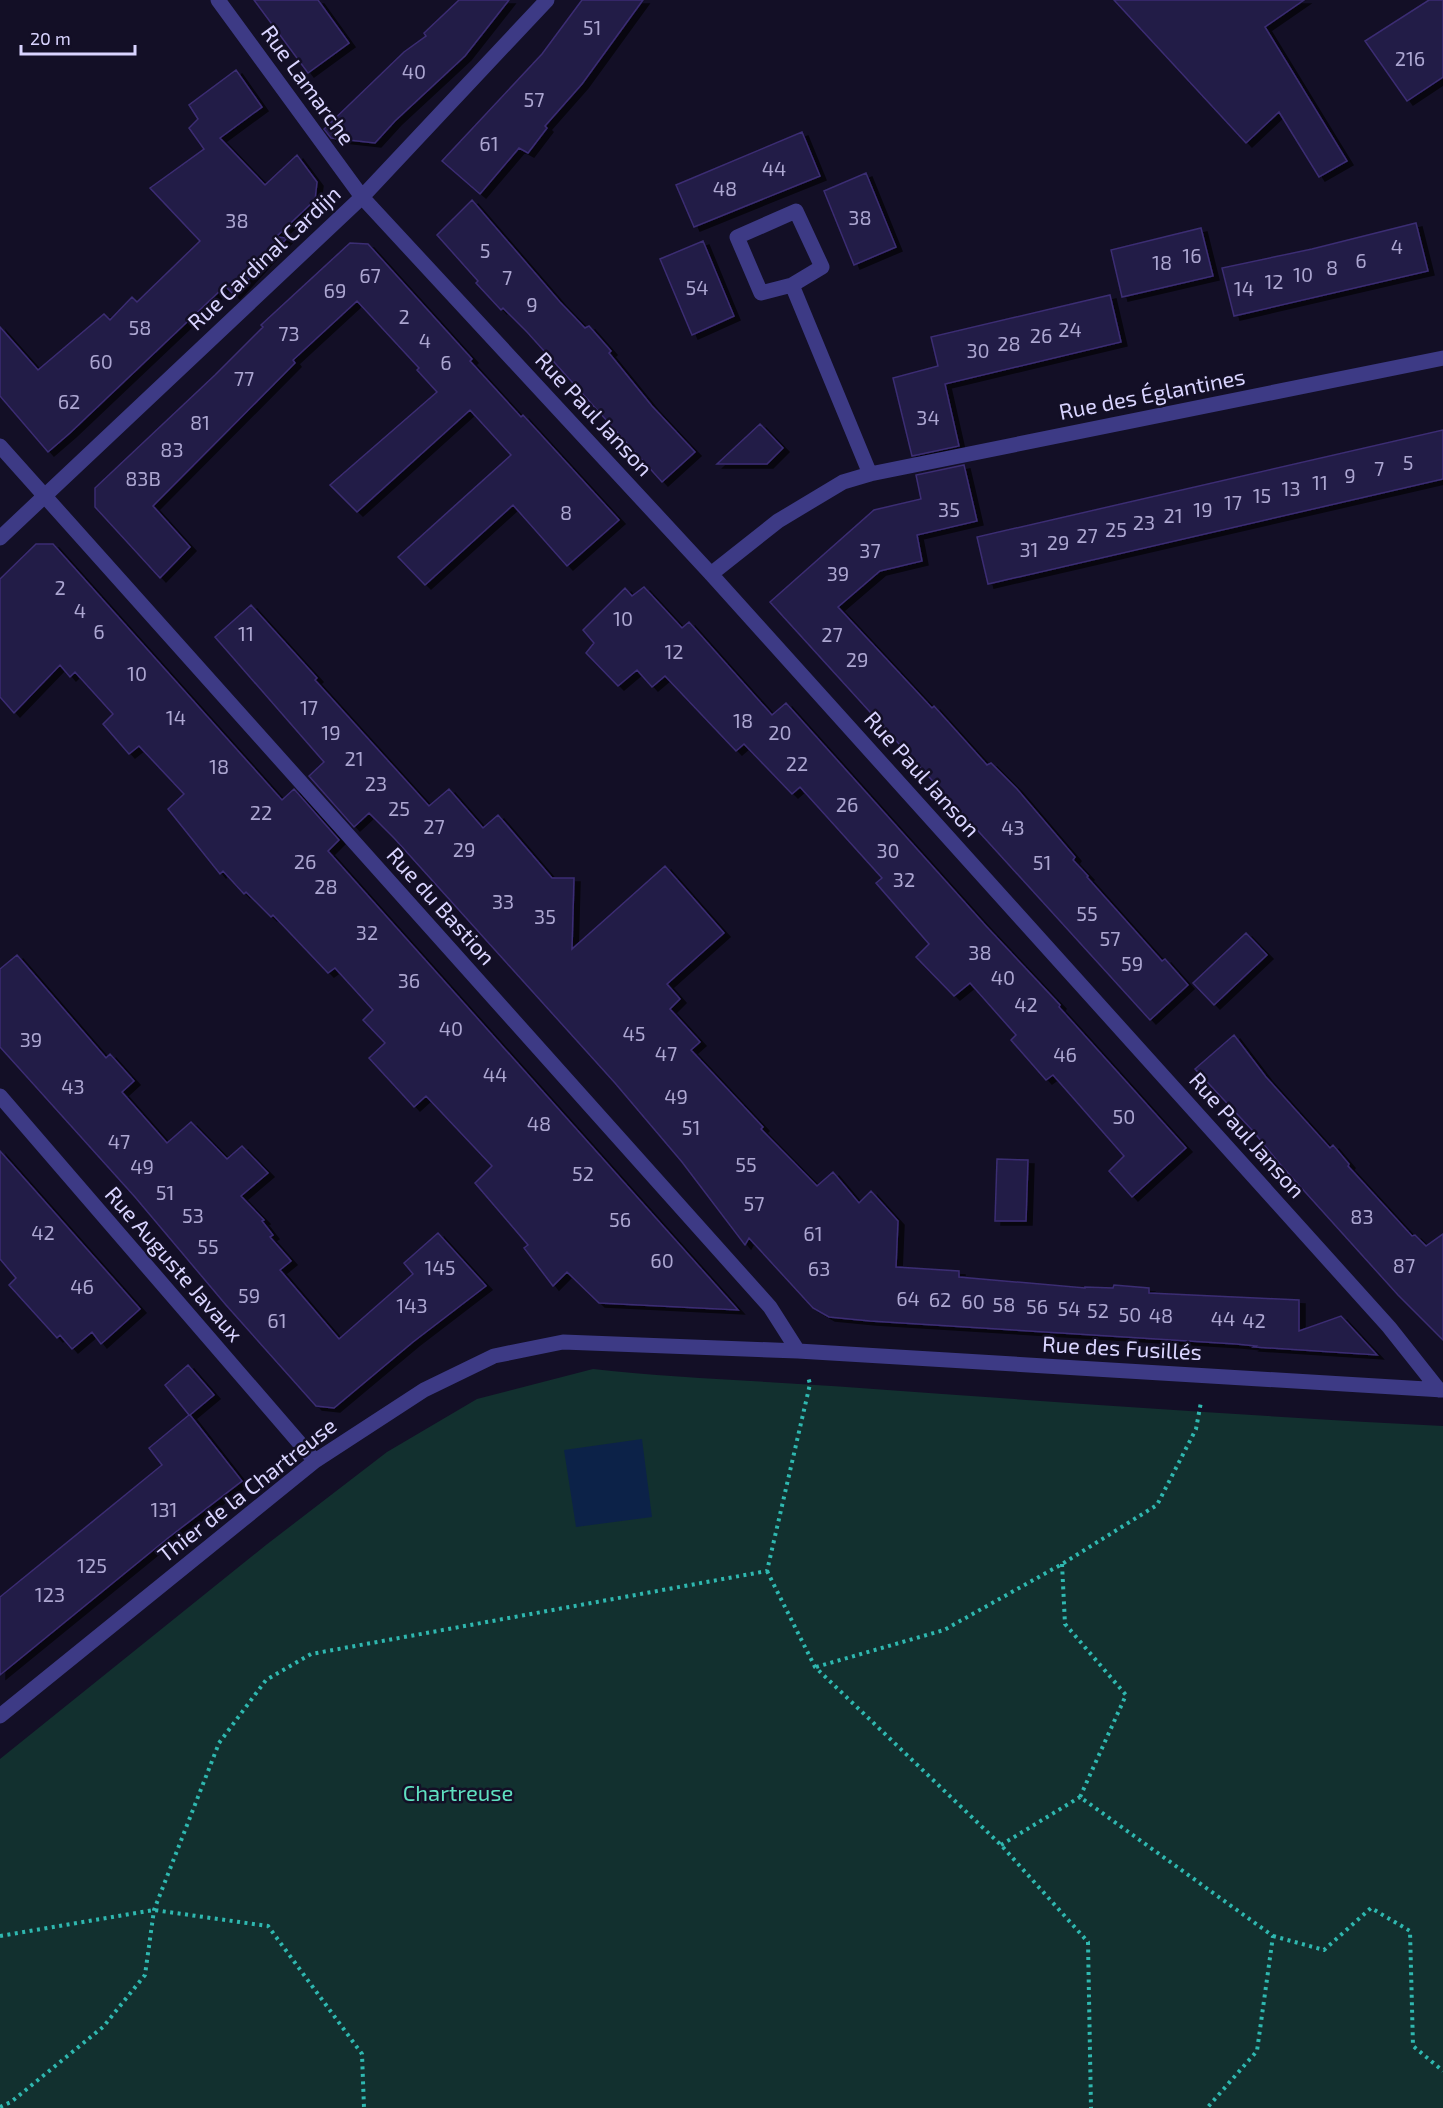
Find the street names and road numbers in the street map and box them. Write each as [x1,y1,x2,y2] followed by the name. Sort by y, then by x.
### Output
[257,20,361,149] street label: Rue Lamarche
[182,180,346,336] street label: Rue Cardinal Cardijn
[531,346,659,481] street label: Rue Paul Janson
[1057,362,1247,424] street label: Rue des Églantines
[860,705,986,841] street label: Rue Paul Janson
[382,841,501,969] street label: Rue du Bastion
[1185,1066,1311,1202] street label: Rue Paul Janson
[100,1181,249,1346] street label: Rue Auguste Javaux
[1041,1330,1203,1364] street label: Rue des Fusillés
[152,1411,341,1567] street label: Thier de la Chartreuse

